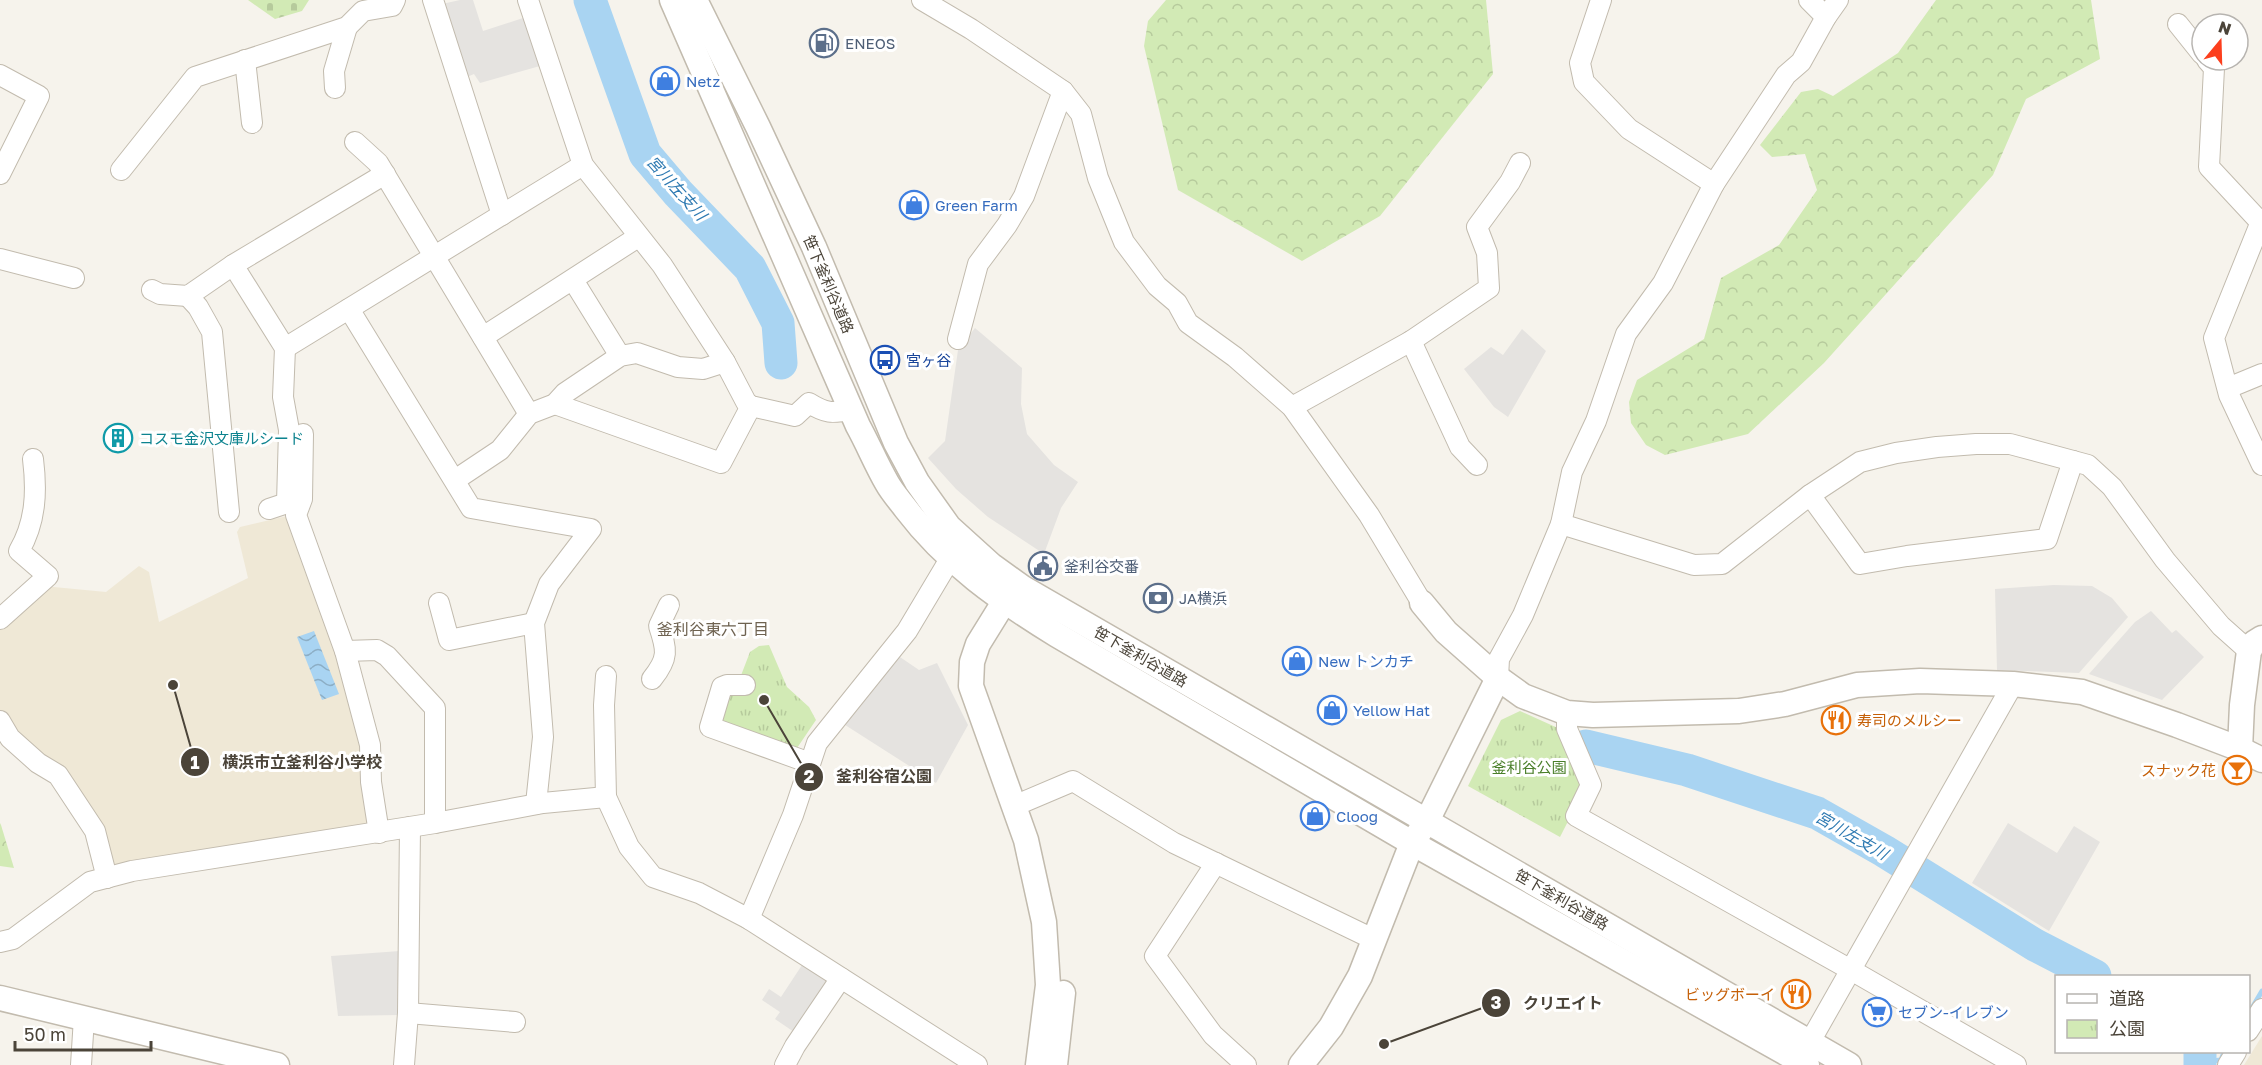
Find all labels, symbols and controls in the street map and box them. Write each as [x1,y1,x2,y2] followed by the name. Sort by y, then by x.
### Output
[2190,12,2250,72] north arrow
[2216,16,2234,39] text: N
[808,27,840,59] fuel station icon: ENEOS
[845,34,895,52] place label: ENEOS
[649,65,681,97] shop icon: Netz
[686,72,720,90] place label: Netz
[643,152,713,226] water label: 宮川左支川
[898,189,930,221] shop icon: Green Farm
[935,196,1018,214] place label: Green Farm
[800,232,858,336] street label: 笹下釜利谷道路
[869,344,901,376] bus stop icon: 宮ヶ谷
[906,351,951,369] place label: 宮ヶ谷
[102,422,134,454] building icon: コスモ金沢文庫ルシード
[139,429,304,447] place label: コスモ金沢文庫ルシード
[1027,550,1059,582] public building icon: 釜利谷交番
[1064,557,1139,575] place label: 釜利谷交番
[1142,582,1174,614] bank icon: JA横浜
[1179,589,1227,607] place label: JA横浜
[657,619,769,639] district label: 釜利谷東六丁目
[1091,622,1191,690] street label: 笹下釜利谷道路
[1281,645,1313,677] shop icon: New トンカチ
[1318,652,1414,670] place label: New トンカチ
[1316,694,1348,726] shop icon: Yellow Hat
[1353,701,1430,719] place label: Yellow Hat
[1820,704,1852,736] restaurant icon: 寿司のメルシー
[1857,711,1962,729] place label: 寿司のメルシー
[180,745,394,779] callout: 横浜市立釜利谷小学校
[190,751,200,773] text: 1
[222,752,382,772] text: 横浜市立釜利谷小学校
[2221,754,2253,786] bar icon: スナック花
[1491,758,1567,776] park label: 釜利谷公園
[794,760,944,794] callout: 釜利谷宿公園
[2141,761,2216,779] place label: スナック花
[804,765,815,787] text: 2
[836,766,932,786] text: 釜利谷宿公園
[1299,800,1331,832] shop icon: Cloog
[1812,806,1893,865] water label: 宮川左支川
[1336,807,1378,825] place label: Cloog
[1512,865,1612,933] street label: 笹下釜利谷道路
[2055,975,2250,1053] legend
[1780,978,1812,1010] restaurant icon: ビッグボーイ
[1685,985,1775,1003] place label: ビッグボーイ
[1481,986,1615,1020] callout: クリエイト
[2109,987,2145,1009] text: 道路
[1491,991,1502,1013] text: 3
[1523,993,1603,1013] text: クリエイト
[1861,996,1893,1028] supermarket icon: セブン-イレブン
[1898,1003,2009,1021] place label: セブン-イレブン
[15,1014,152,1052] scale bar
[2109,1017,2145,1039] text: 公園
[24,1023,66,1045] text: 50 m

